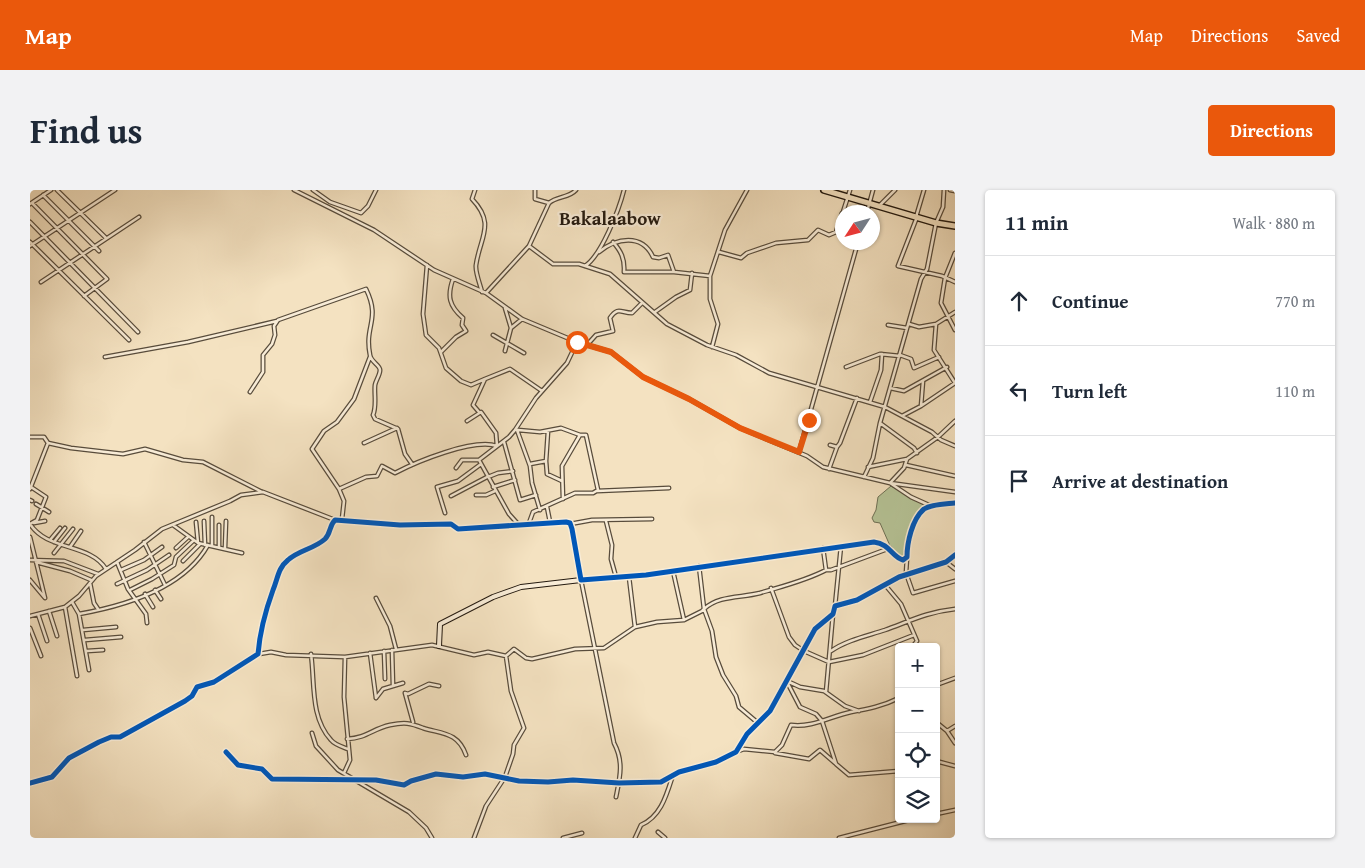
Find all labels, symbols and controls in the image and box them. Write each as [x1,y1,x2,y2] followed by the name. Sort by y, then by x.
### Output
[25,18,72,53] text: Map
[1130,22,1163,49] text: Map
[1191,22,1268,49] text: Directions
[1296,22,1340,49] text: Saved
[30,105,143,156] text: Find us
[1208,105,1335,156] button: Directions
[559,204,661,232] district label: Bakalaabow
[835,205,880,250] north arrow
[1005,207,1068,238] text: 11 min
[1232,211,1315,235] text: Walk · 880 m
[1005,287,1033,315] icon: ahead
[1052,287,1129,315] text: Continue
[1275,289,1315,313] text: 770 m
[566,331,589,354] route start
[1005,377,1033,405] icon: left
[1052,377,1127,405] text: Turn left
[1275,379,1315,403] text: 110 m
[798,409,821,432] route end
[1005,467,1033,495] icon: arrive
[1052,467,1228,495] text: Arrive at destination
[895,643,940,823] map controls
[895,643,940,688] button: +
[895,688,940,733] button: −
[895,733,940,778] button: locate
[895,778,940,823] button: layers

